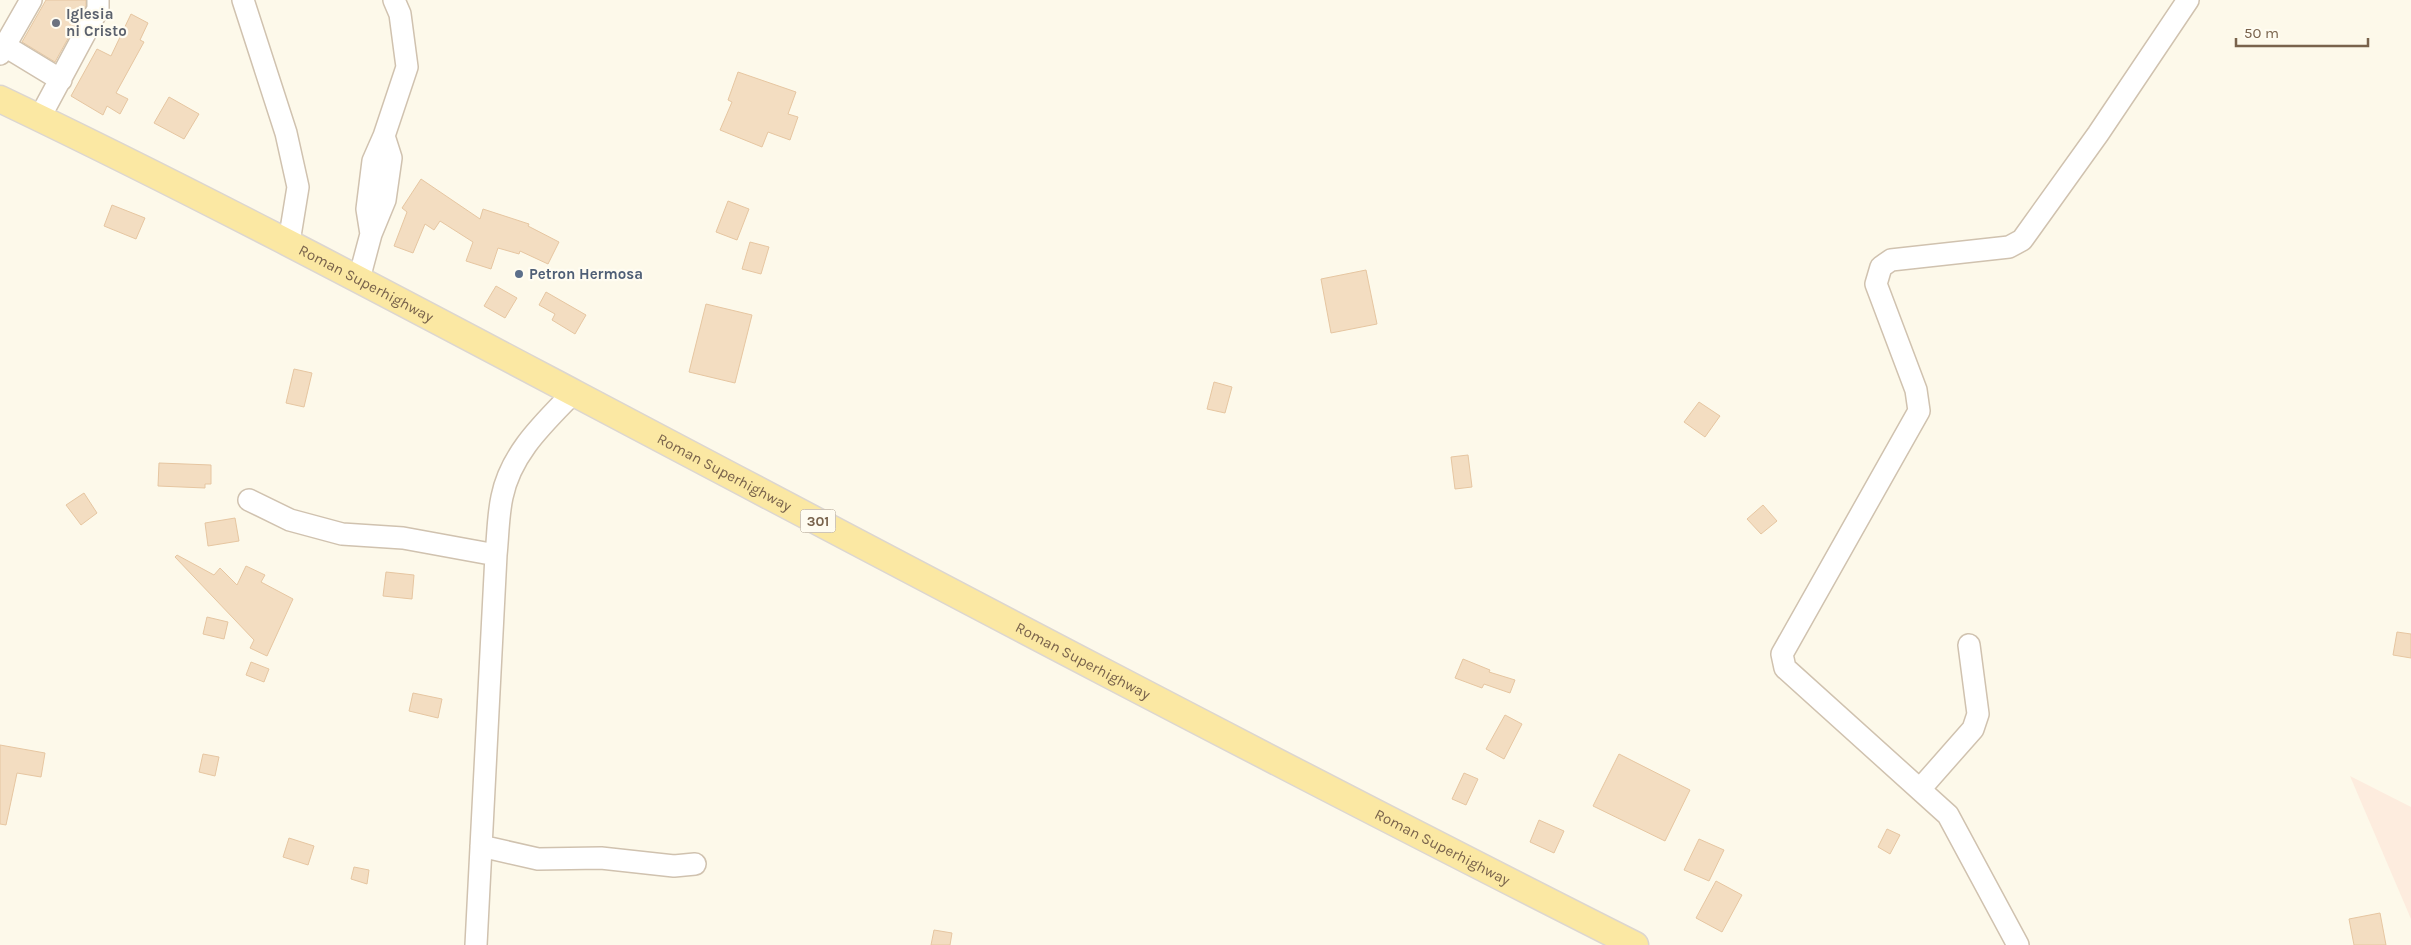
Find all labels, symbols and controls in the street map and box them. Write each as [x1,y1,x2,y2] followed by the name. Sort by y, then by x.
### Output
[66,5,127,40] place label: Iglesia ni Cristo
[2236,15,2368,47] scale bar
[50,17,62,29] marker: Iglesia ni Cristo
[2244,24,2279,42] text: 50 m
[296,241,437,326] street label: Roman Superhighway
[529,265,643,283] place label: Petron Hermosa
[513,268,525,280] marker: Petron Hermosa
[654,429,795,515] street label: Roman Superhighway
[800,510,836,532] road number: 301
[1012,618,1153,703] street label: Roman Superhighway
[1372,805,1513,889] street label: Roman Superhighway

